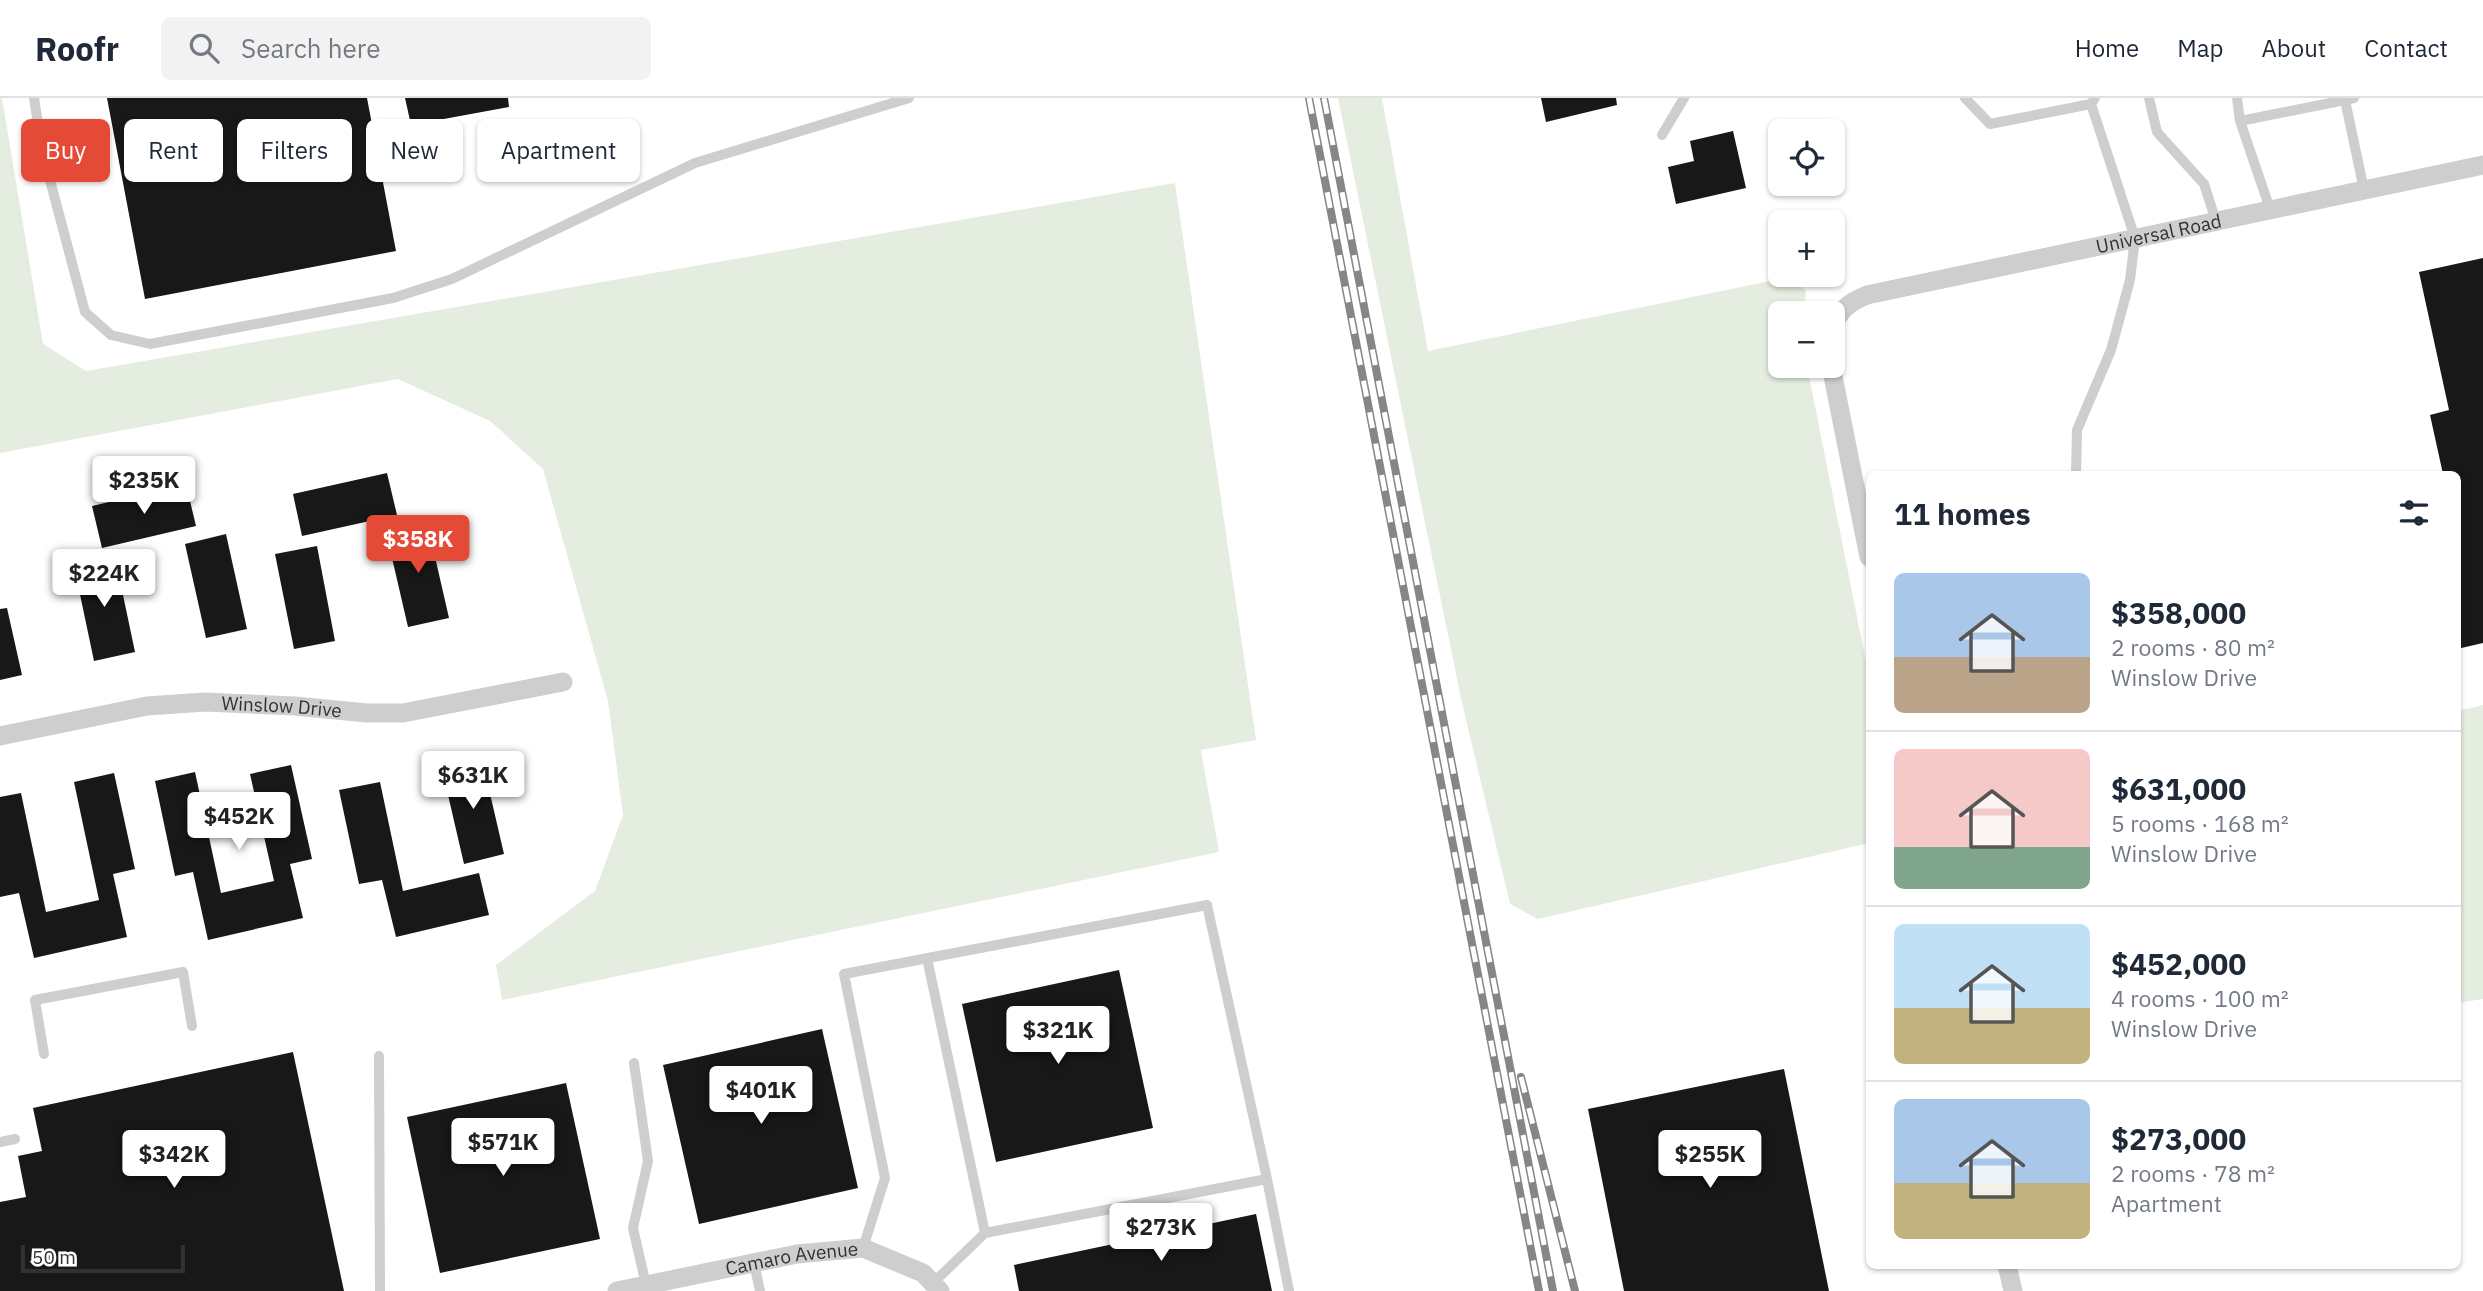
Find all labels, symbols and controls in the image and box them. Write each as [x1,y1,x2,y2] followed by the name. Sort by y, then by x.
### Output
[161,17,651,80] search box
[35,27,119,70] text: Roofr
[185,29,223,67] icon: search
[241,31,380,65] text: Search here
[2075,32,2139,64] text: Home
[2177,32,2223,64] text: Map
[2261,32,2326,64] text: About
[2364,32,2448,64] text: Contact
[21,119,110,182] chip: Buy
[124,119,223,182] chip: Rent
[237,119,352,182] chip: Filters
[366,119,463,182] chip: New
[477,119,640,182] chip: Apartment
[1768,119,1845,378] map controls
[1768,119,1845,196] button: locate
[2094,209,2224,258] street label: Universal Road
[1768,210,1845,287] button: +
[1768,301,1845,378] button: −
[95,456,193,516] pin: $235K
[108,464,180,494] text: $235K
[1894,494,2031,533] text: 11 homes
[2395,494,2433,532] icon: filters
[369,516,467,575] pin: $358K
[382,523,454,553] text: $358K
[55,550,153,609] pin: $224K
[68,557,140,587] text: $224K
[2111,593,2246,632] text: $358,000
[1950,601,2034,685] icon: home
[2111,632,2275,662] text: 2 rooms · 80 m²
[2111,662,2257,692] text: Winslow Drive
[221,691,343,723] street label: Winslow Drive
[424,752,522,811] pin: $631K
[437,759,509,789] text: $631K
[2111,769,2246,808] text: $631,000
[1950,777,2034,861] icon: home
[190,792,288,852] pin: $452K
[203,800,275,830] text: $452K
[2111,808,2289,838] text: 5 rooms · 168 m²
[2111,838,2257,868] text: Winslow Drive
[2111,944,2246,983] text: $452,000
[1950,952,2034,1036] icon: home
[2111,983,2289,1013] text: 4 rooms · 100 m²
[1009,1006,1107,1066] pin: $321K
[2111,1013,2257,1043] text: Winslow Drive
[1022,1014,1094,1044] text: $321K
[712,1066,810,1126] pin: $401K
[725,1074,797,1104] text: $401K
[454,1118,552,1178] pin: $571K
[2111,1119,2246,1158] text: $273,000
[467,1126,539,1156] text: $571K
[1950,1127,2034,1211] icon: home
[125,1130,223,1190] pin: $342K
[1661,1130,1759,1190] pin: $255K
[138,1138,210,1168] text: $342K
[1674,1138,1746,1168] text: $255K
[2111,1158,2275,1188] text: 2 rooms · 78 m²
[2111,1188,2222,1218] text: Apartment
[1112,1204,1210,1263] pin: $273K
[1125,1211,1197,1241] text: $273K
[723,1236,859,1280] street label: Camaro Avenue
[21,1242,186,1274] scale bar
[32,1245,76,1269] text: 50 m

